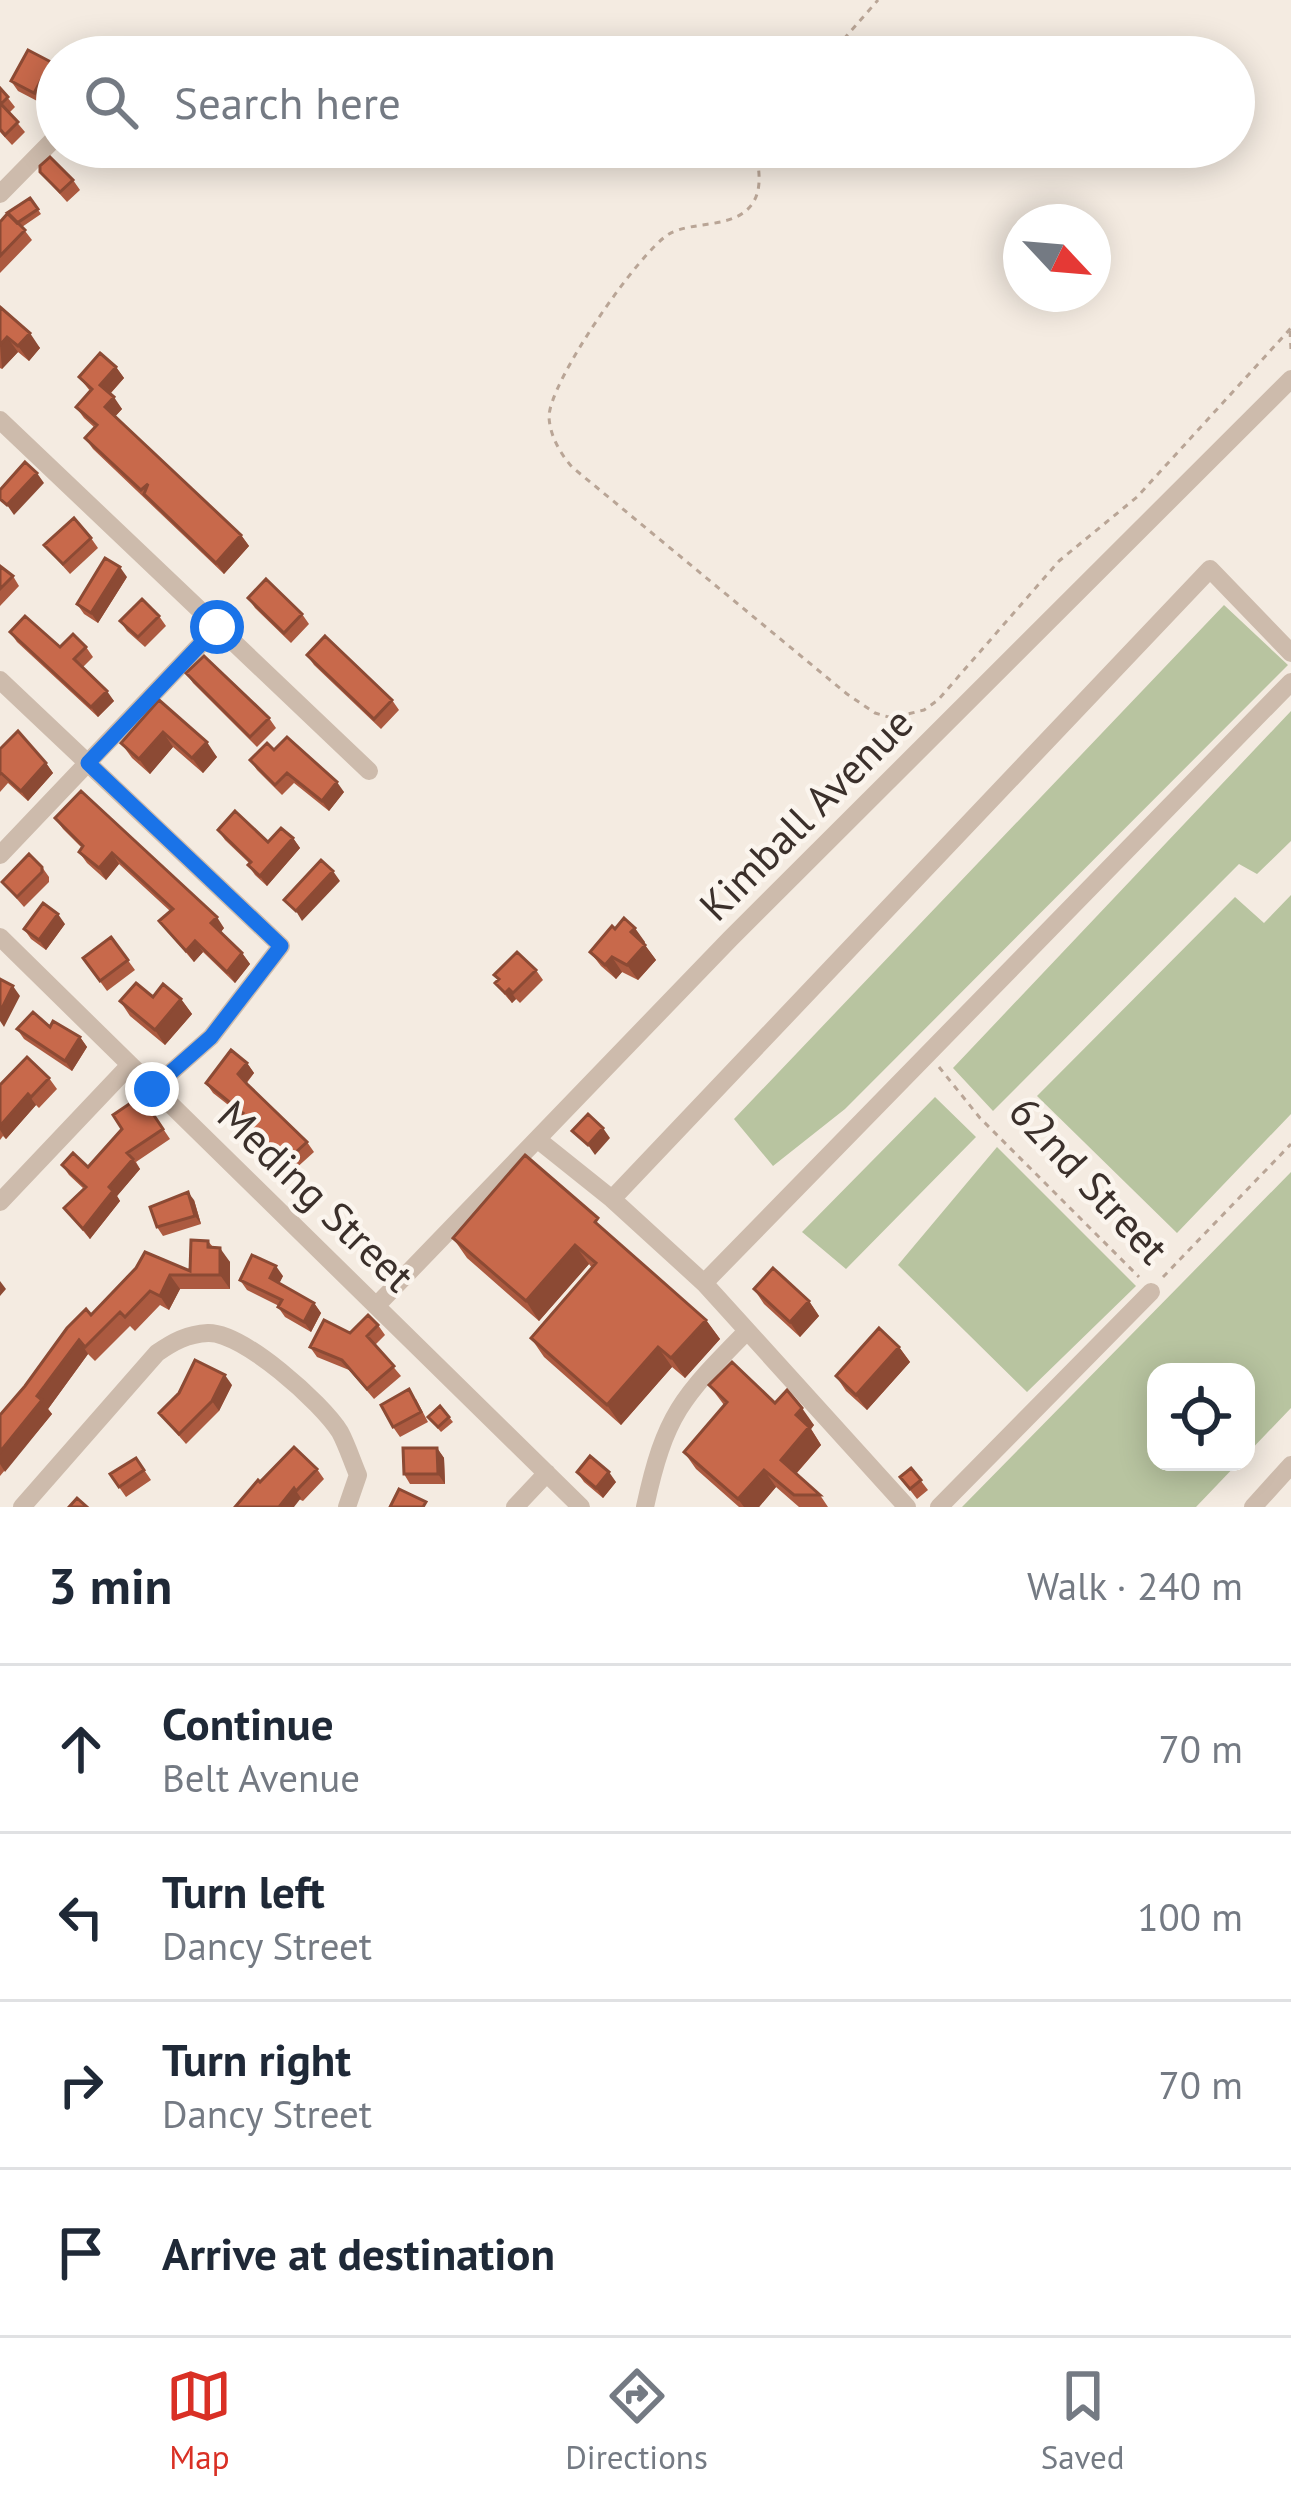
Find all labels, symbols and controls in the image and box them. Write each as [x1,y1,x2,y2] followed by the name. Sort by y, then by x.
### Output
[36,36,1255,168] search box
[78,69,144,135] icon: search
[174,73,401,131] text: Search here
[1003,204,1111,312] north arrow
[190,600,244,654] route start
[687,695,924,932] street label: Kimball Avenue
[125,1062,179,1116] route end
[998,1084,1181,1275] street label: 62nd Street
[206,1088,426,1303] street label: Meding Street
[1147,1363,1255,1471] map controls
[1147,1363,1255,1471] button: locate
[48,1552,172,1618] text: 3 min
[1027,1560,1243,1611] text: Walk · 240 m
[162,1694,334,1752] text: Continue
[48,1716,114,1782] icon: ahead
[1158,1723,1243,1774] text: 70 m
[162,1752,360,1803] text: Belt Avenue
[162,1862,325,1920] text: Turn left
[48,1884,114,1950] icon: left
[1137,1891,1243,1942] text: 100 m
[162,1920,372,1971] text: Dancy Street
[162,2030,351,2088] text: Turn right
[48,2052,114,2118] icon: right
[1158,2059,1243,2110] text: 70 m
[162,2088,372,2139] text: Dancy Street
[48,2220,114,2286] icon: arrive
[162,2224,555,2282] text: Arrive at destination
[166,2363,232,2478] tab: Map
[565,2363,708,2478] tab: Directions
[1041,2363,1125,2478] tab: Saved

